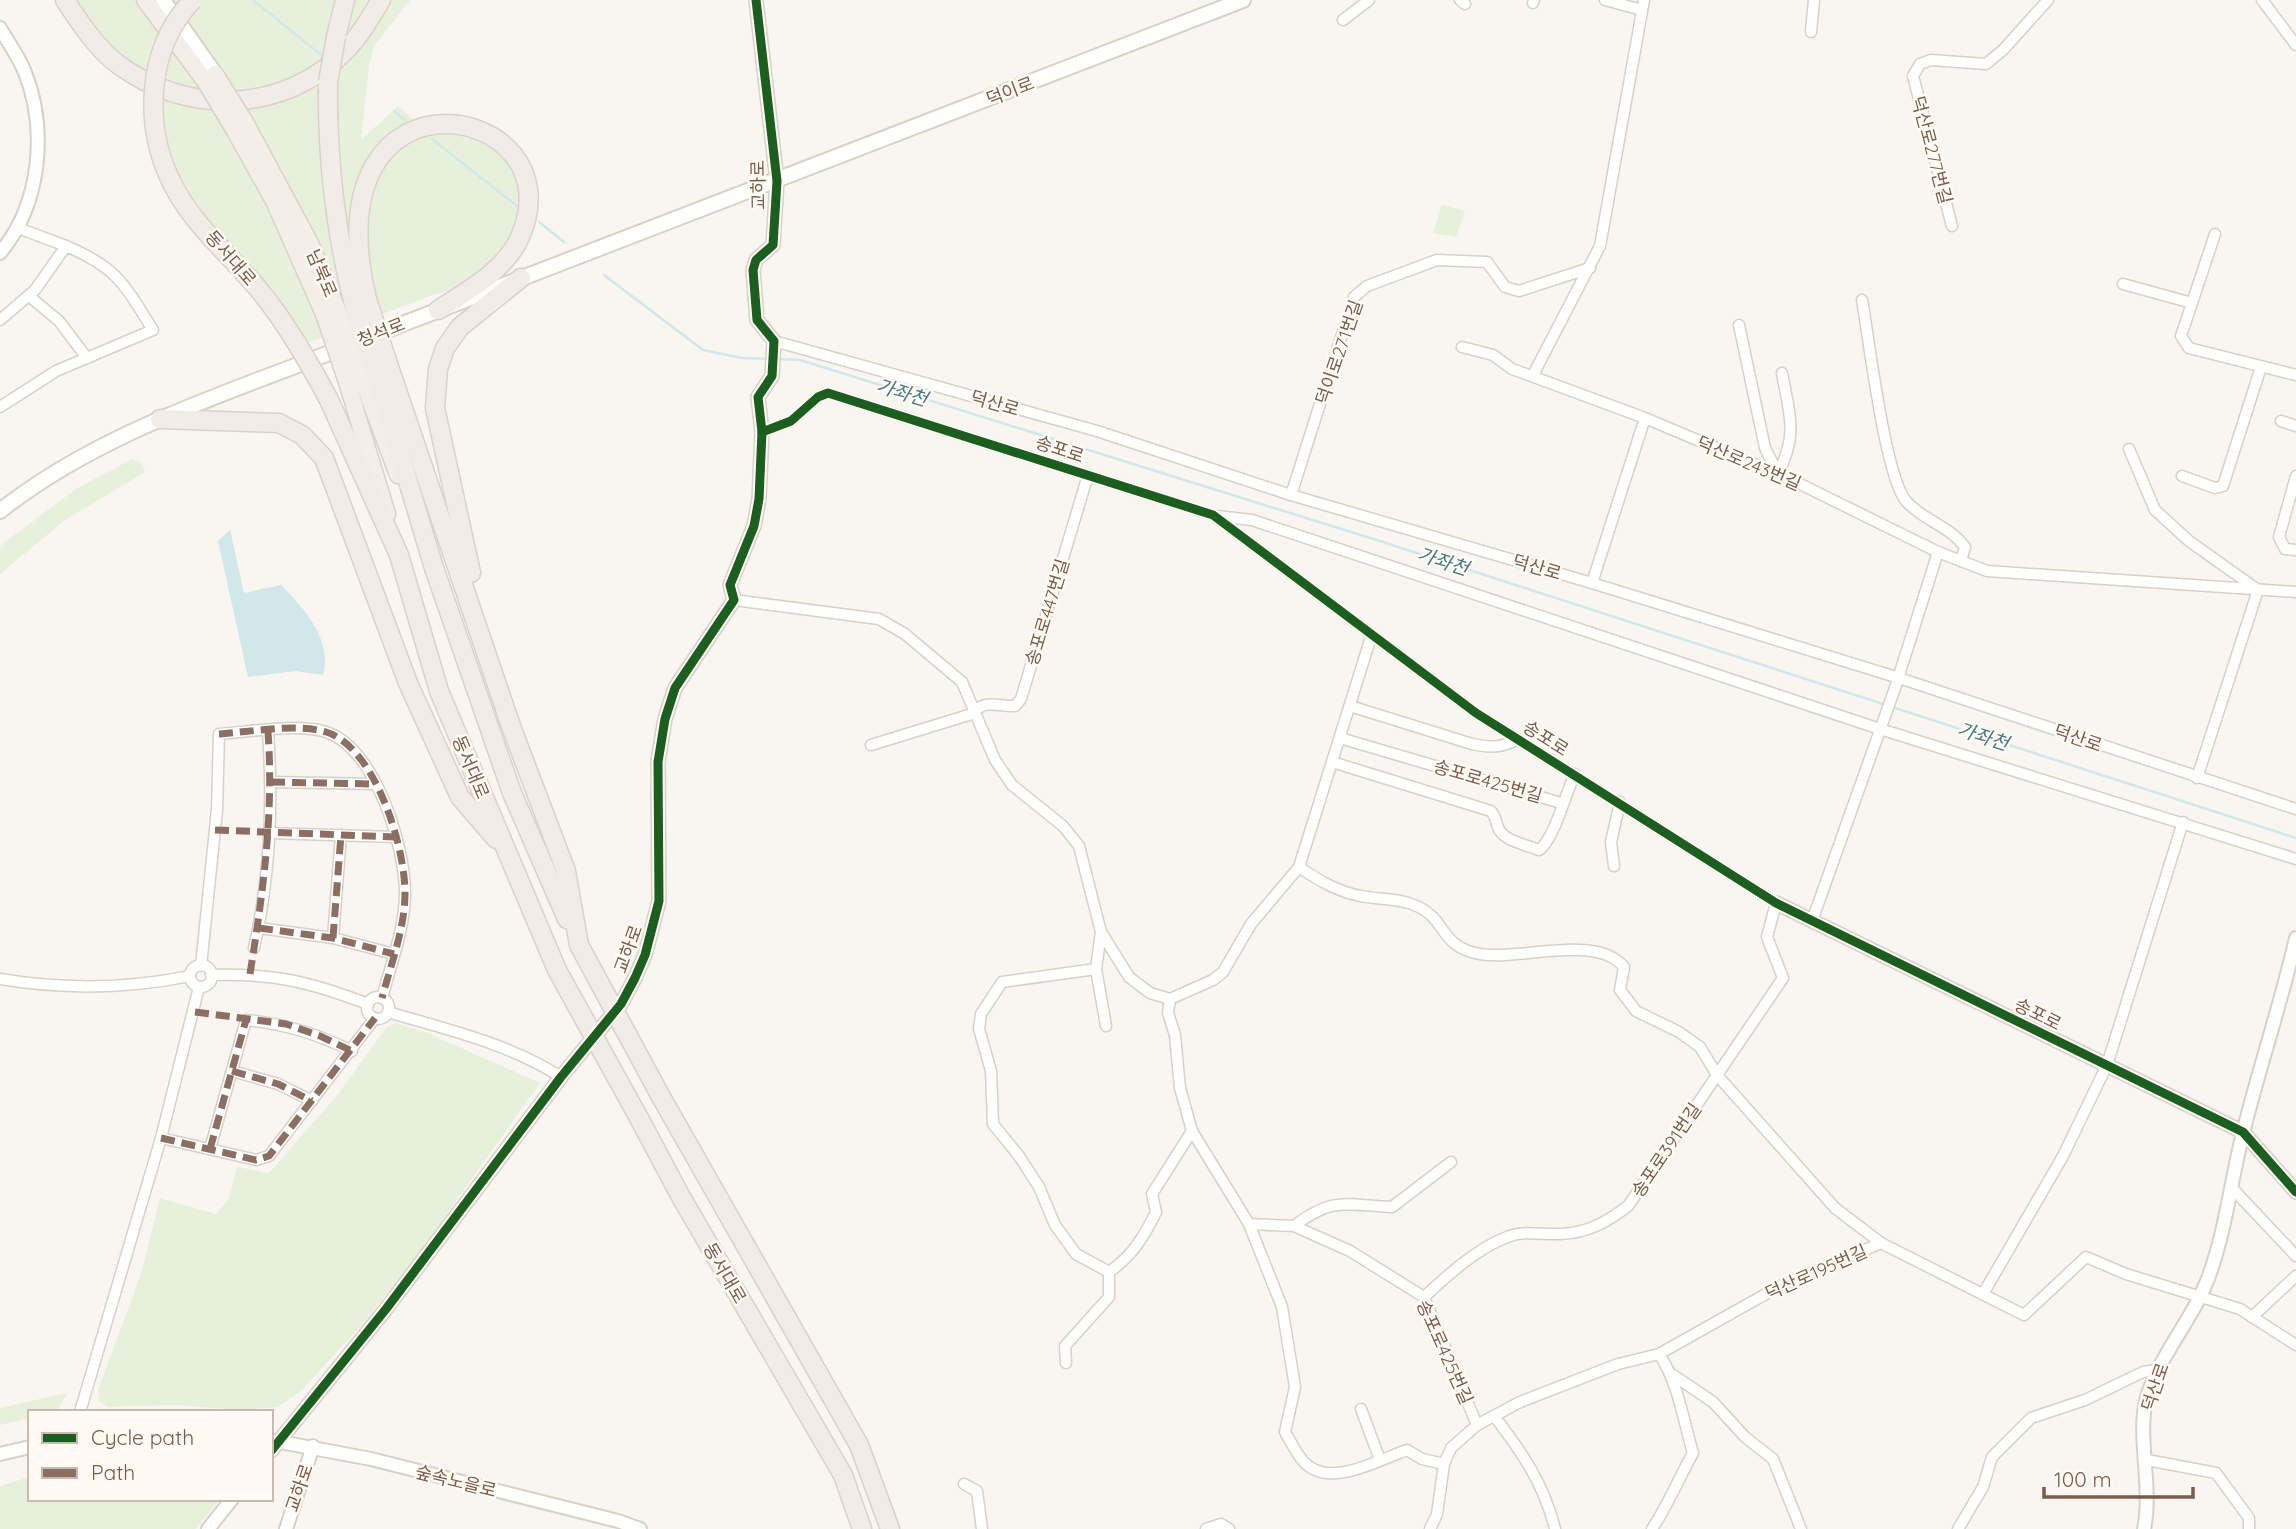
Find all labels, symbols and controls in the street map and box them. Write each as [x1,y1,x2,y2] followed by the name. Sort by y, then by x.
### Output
[983,71,1037,111] street label: 덕이로
[1907,93,1957,207] street label: 덕산로277번길
[746,160,770,210] street label: 교하로
[201,225,261,291] street label: 동서대로
[302,246,342,300] street label: 남북로
[1310,297,1368,407] street label: 덕이로271번길
[354,312,408,352] street label: 청석로
[873,373,932,412] water label: 가좌천
[968,385,1022,421] street label: 덕산로
[1033,430,1087,468] street label: 송포로
[1693,431,1805,495] street label: 덕산로243번길
[1414,541,1473,581] water label: 가좌천
[1510,549,1564,585] street label: 덕산로
[1020,556,1074,668] street label: 송포로447번길
[1519,715,1573,761] street label: 송포로
[1954,716,2013,756] water label: 가좌천
[2051,719,2105,757] street label: 덕산로
[447,732,495,802] street label: 동서대로
[1431,754,1545,808] street label: 송포로425번길
[609,922,647,976] street label: 교하로
[2011,993,2065,1035] street label: 송포로
[1626,1098,1706,1202] street label: 송포로391번길
[698,1239,752,1307] street label: 동서대로
[1761,1239,1871,1305] street label: 덕산로195번길
[1412,1296,1478,1408] street label: 송포로425번길
[2136,1360,2174,1414] street label: 덕산로
[28,1410,273,1501] legend
[91,1424,194,1450] text: Cycle path
[2044,1456,2193,1500] scale bar
[91,1459,135,1485] text: Path
[413,1460,499,1502] street label: 숲속노을로
[280,1461,318,1515] street label: 교하로
[2054,1466,2112,1492] text: 100 m

